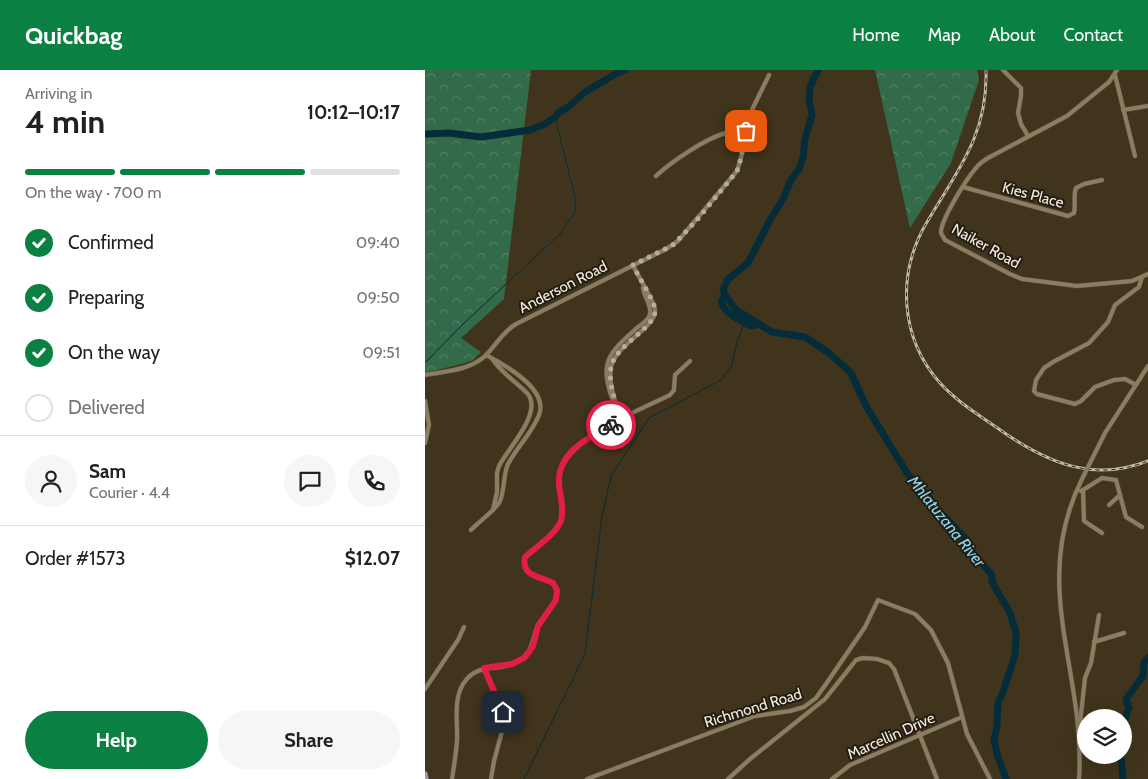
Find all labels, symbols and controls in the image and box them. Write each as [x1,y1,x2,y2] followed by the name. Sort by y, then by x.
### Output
[25,21,122,50] text: Quickbag
[852,24,900,46] text: Home
[928,24,961,46] text: Map
[989,24,1035,46] text: About
[1063,24,1123,46] text: Contact
[25,84,92,103] text: Arriving in
[307,101,400,124] text: 10:12–10:17
[25,102,105,141] text: 4 min
[725,110,767,152] pin
[732,117,760,145] icon: bag
[1000,178,1066,212] street label: Kies Place
[25,183,161,202] text: On the way · 700 m
[949,220,1023,272] street label: Naiker Road
[25,229,53,257] icon: check
[68,231,154,254] text: Confirmed
[356,233,400,252] text: 09:40
[516,257,610,317] street label: Anderson Road
[25,284,53,312] icon: check
[68,286,144,309] text: Preparing
[357,288,400,307] text: 09:50
[25,339,53,367] icon: check
[68,341,160,364] text: On the way
[363,343,400,362] text: 09:51
[68,396,145,419] text: Delivered
[586,400,636,450] courier
[597,411,625,439] icon: bike
[25,455,77,507] button: person
[284,455,336,507] button: chat
[348,455,400,507] button: phone
[89,460,126,483] text: Sam
[903,471,990,572] water label: Mhlatuzana River
[89,483,170,502] text: Courier · 4.4
[25,547,126,570] text: Order #1573
[345,547,400,570] text: $12.07
[702,685,804,731] street label: Richmond Road
[482,691,524,733] pin
[489,698,517,726] icon: home
[844,709,938,763] street label: Marcellin Drive
[1077,709,1132,764] map controls
[1077,709,1132,764] button: layers
[25,711,208,769] button: Help
[218,711,400,769] button: Share

